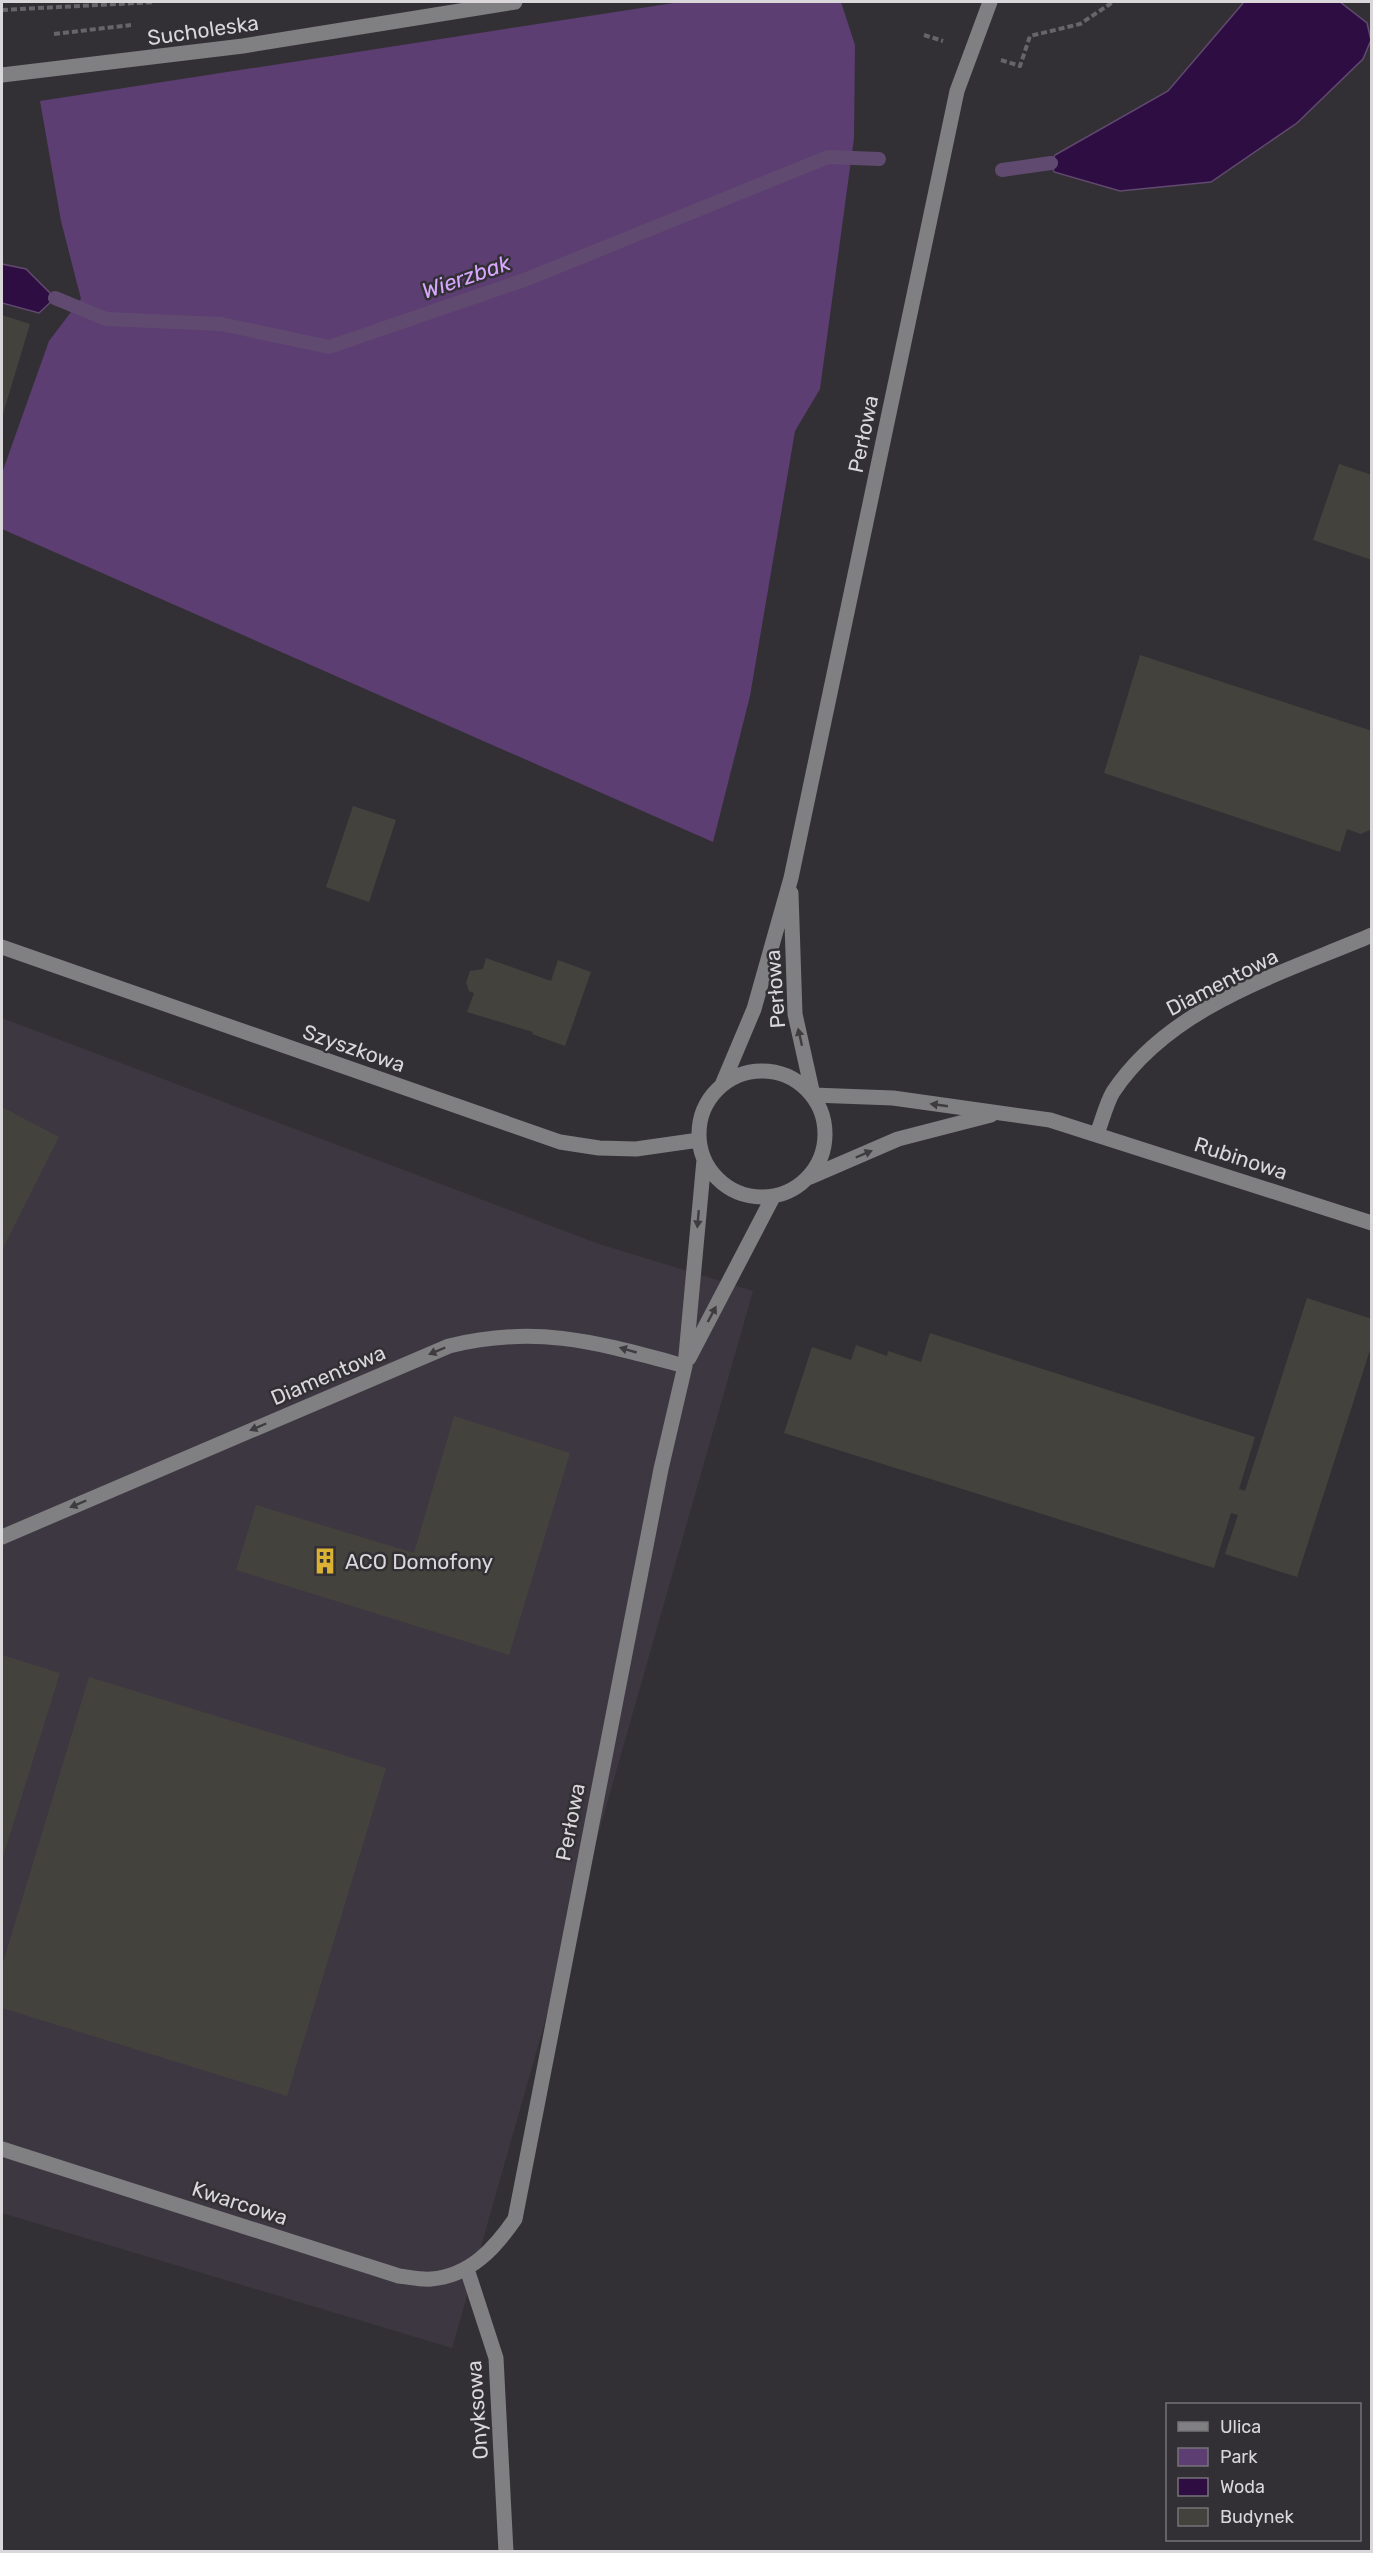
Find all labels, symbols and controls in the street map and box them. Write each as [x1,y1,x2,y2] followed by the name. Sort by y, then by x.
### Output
[146,10,260,50] street label: Sucholeska
[418,249,514,305] water label: Wierzbak
[843,393,883,475] street label: Perłowa
[1162,943,1282,1021] street label: Diamentowa
[760,949,790,1029] street label: Perłowa
[300,1019,408,1077] street label: Szyszkowa
[795,1028,804,1047] one-way arrow
[929,1100,948,1109] one-way arrow
[1191,1131,1291,1185] street label: Rubinowa
[855,1149,873,1159] one-way arrow
[693,1209,703,1228] one-way arrow
[707,1305,717,1322] one-way arrow
[267,1340,389,1410] street label: Diamentowa
[619,1345,637,1354] one-way arrow
[428,1347,446,1356] one-way arrow
[249,1423,266,1432] one-way arrow
[69,1499,87,1509] one-way arrow
[310,1546,340,1576] building icon: ACO Domofony
[345,1549,494,1574] place label: ACO Domofony
[550,1781,590,1863] street label: Perłowa
[189,2176,291,2230] street label: Kwarcowa
[461,2360,493,2460] street label: Onyksowa
[1166,2403,1361,2541] legend
[1220,2416,1261,2438] text: Ulica
[1220,2446,1258,2468] text: Park
[1220,2476,1265,2498] text: Woda
[1220,2506,1294,2528] text: Budynek

